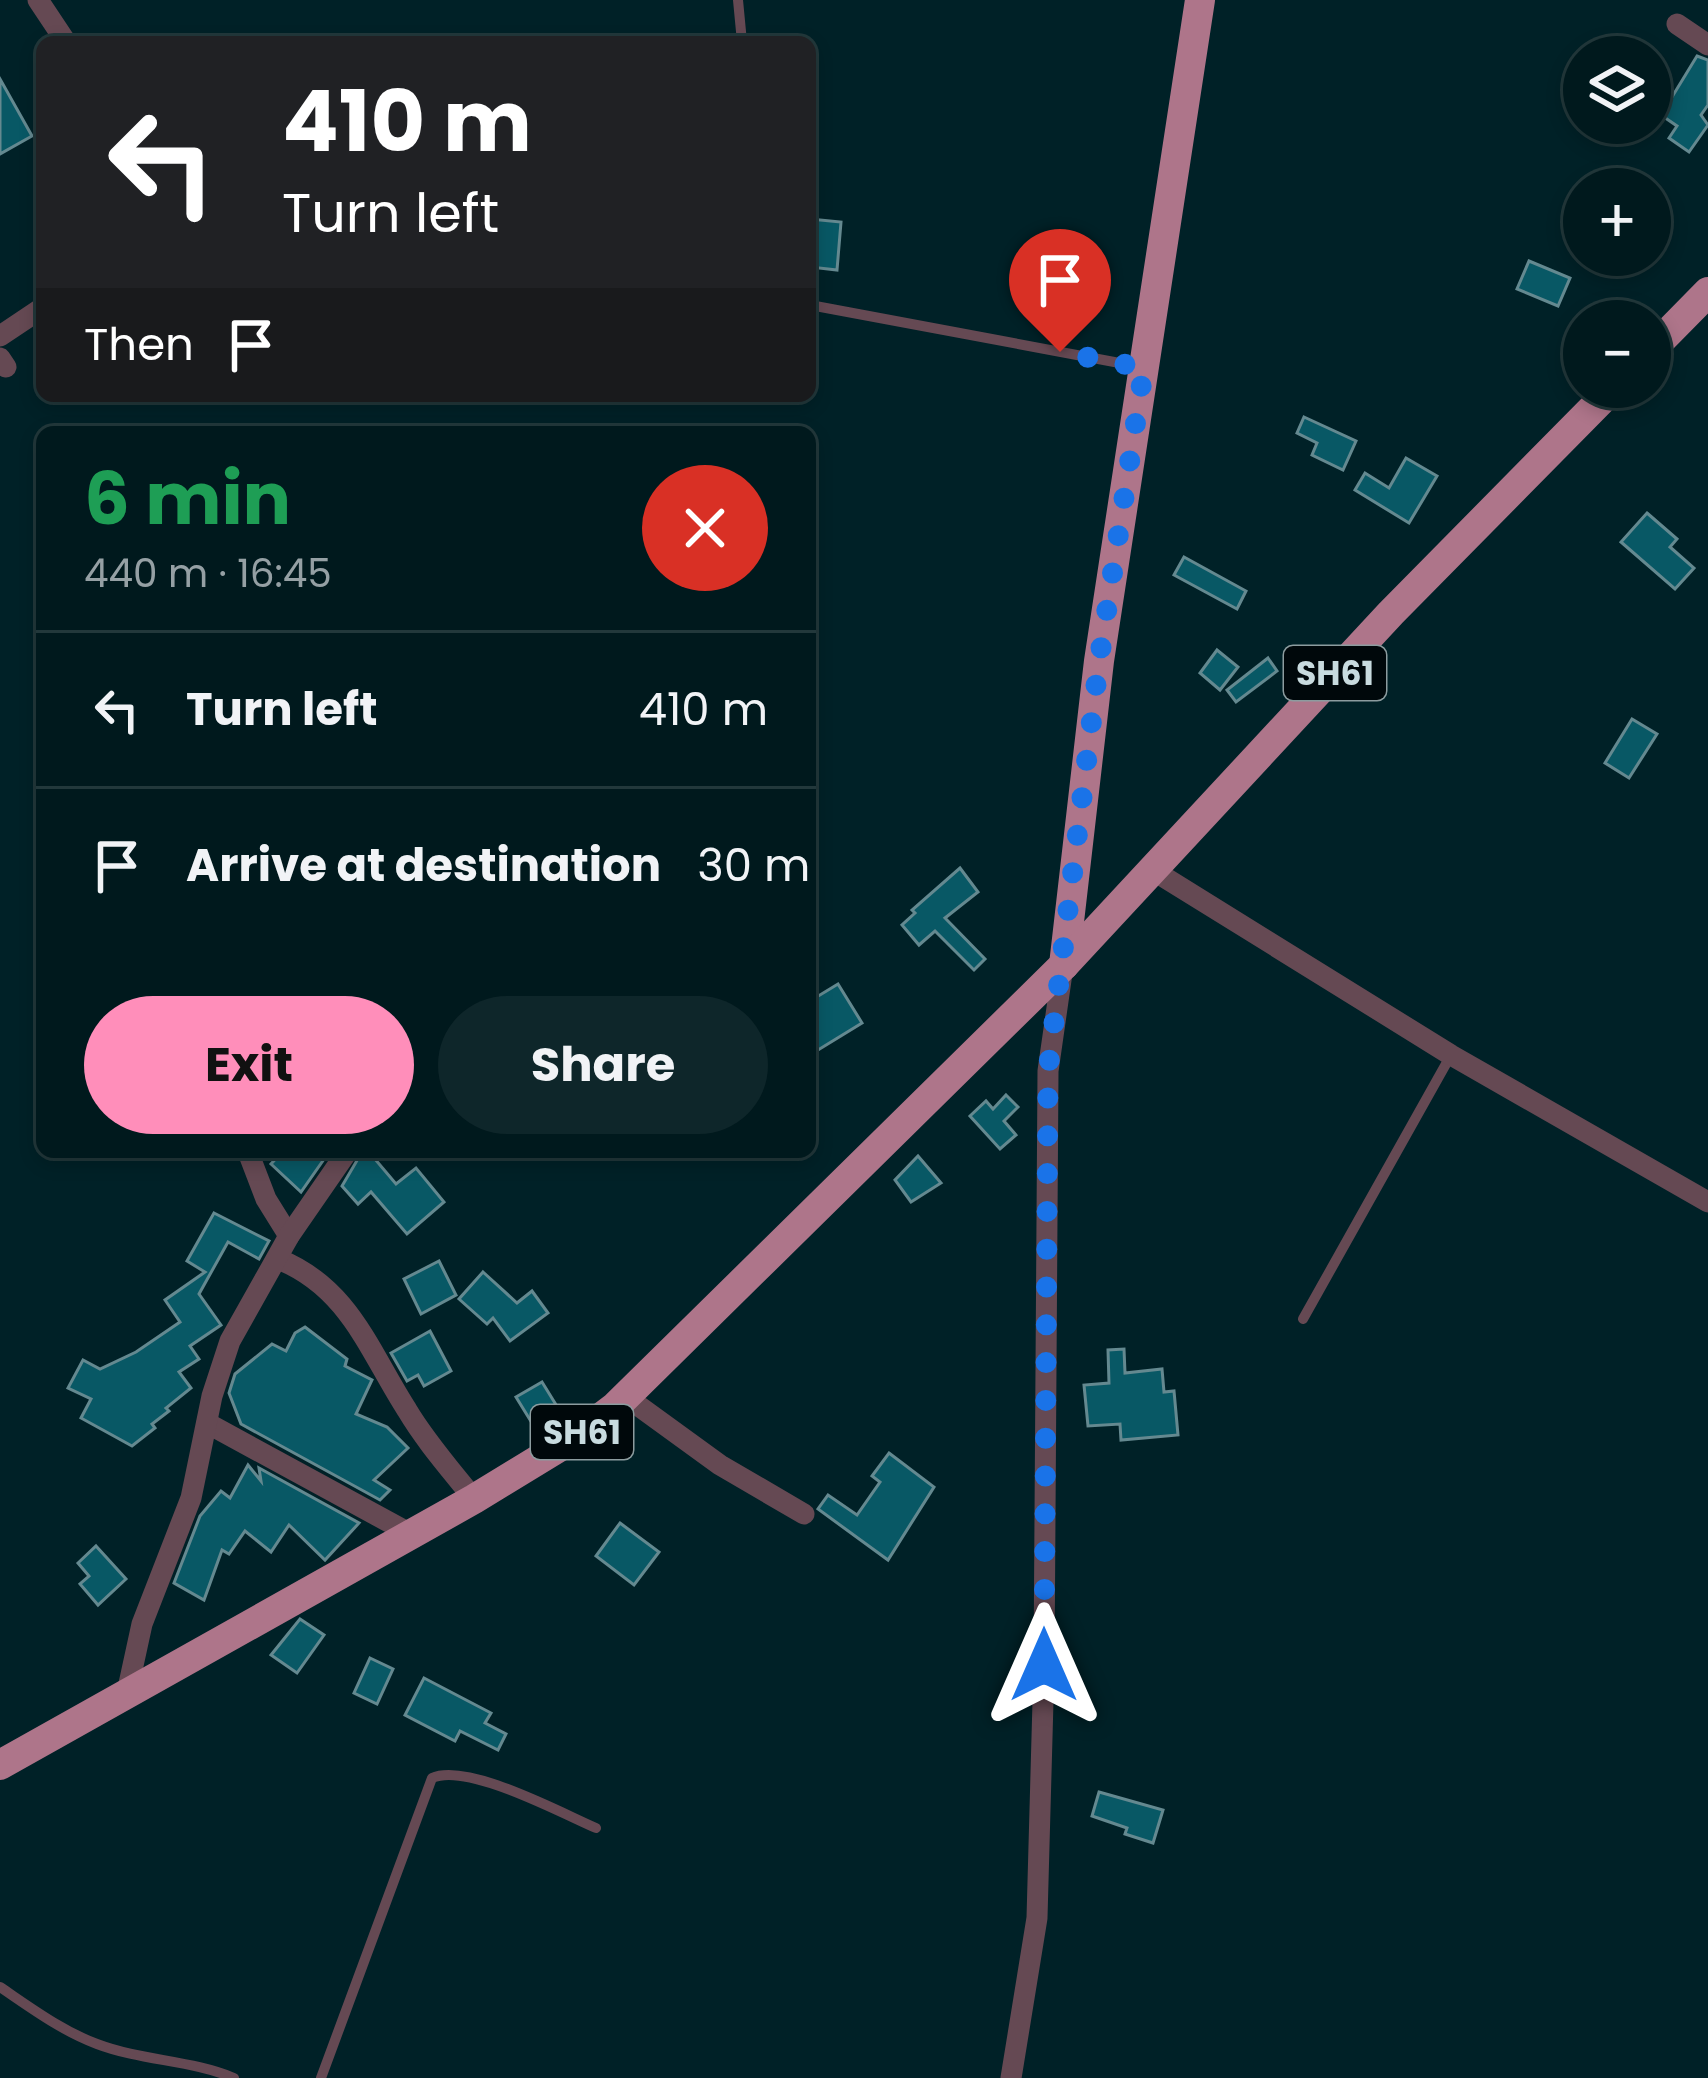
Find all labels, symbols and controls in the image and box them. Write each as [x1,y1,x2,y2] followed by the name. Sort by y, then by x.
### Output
[1563,36,1671,408] map controls
[1563,36,1671,144] button: layers
[282,63,532,180] text: 410 m
[84,84,240,240] icon: left
[1563,168,1671,276] button: +
[282,175,499,251] text: Turn left
[1009,229,1111,352] pin
[1027,247,1093,313] icon: arrive
[1563,300,1671,408] button: −
[218,312,284,378] icon: arrive
[84,313,194,376] text: Then
[84,448,291,549] text: 6 min
[642,465,768,591] button: close
[84,546,332,601] text: 440 m · 16:45
[1284,646,1386,700] road number: SH61
[84,677,150,743] icon: left
[186,678,378,741] text: Turn left
[639,678,768,741] text: 410 m
[84,833,150,899] icon: arrive
[186,834,661,897] text: Arrive at destination
[697,834,810,897] text: 30 m
[84,996,414,1134] button: Exit
[438,996,768,1134] button: Share
[531,1405,633,1459] road number: SH61
[981,1602,1107,1728] position arrow

